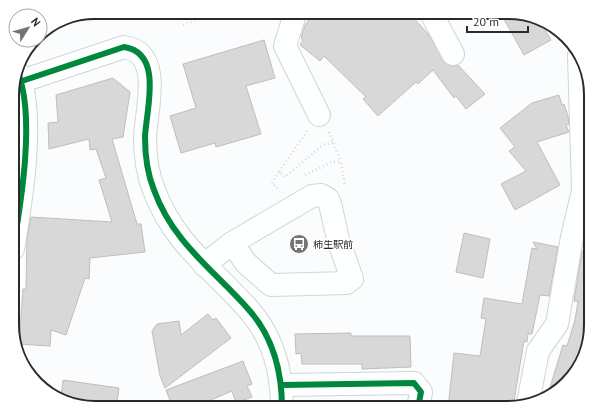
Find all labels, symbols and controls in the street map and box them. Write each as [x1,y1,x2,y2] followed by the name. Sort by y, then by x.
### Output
[8,8,48,48] north arrow
[467,8,528,34] scale bar
[473,14,499,29] text: 20 m
[28,15,44,29] text: N
[288,233,310,255] bus stop icon: 柿生駅前
[313,238,353,251] place label: 柿生駅前

